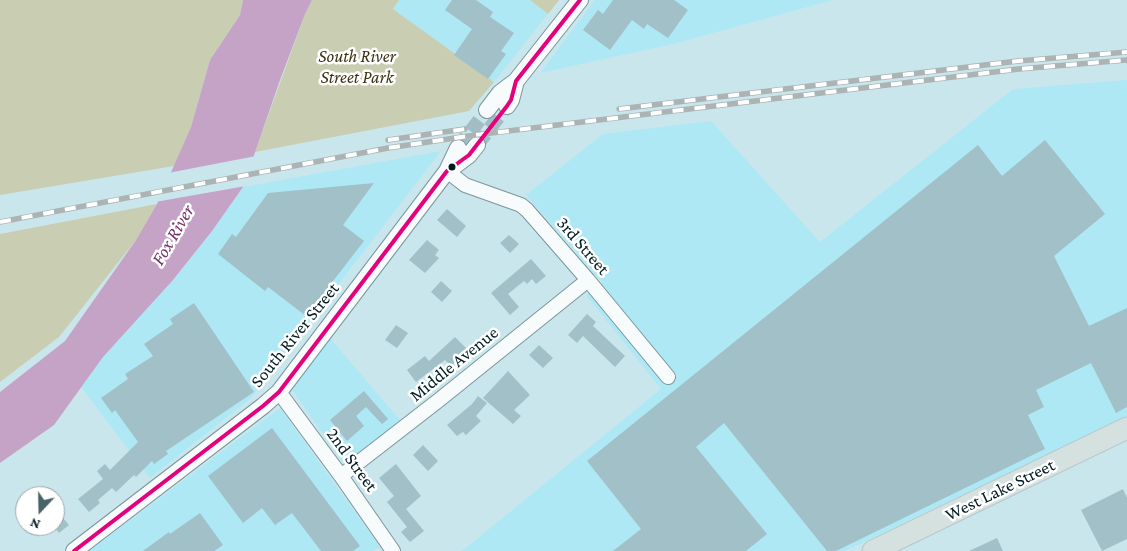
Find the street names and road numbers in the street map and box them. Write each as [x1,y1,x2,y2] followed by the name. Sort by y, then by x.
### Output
[552,213,614,279] street label: 3rd Street
[246,278,344,392] street label: South River Street
[405,322,503,406] street label: Middle Avenue
[322,424,382,496] street label: 2nd Street
[942,454,1058,526] street label: West Lake Street

